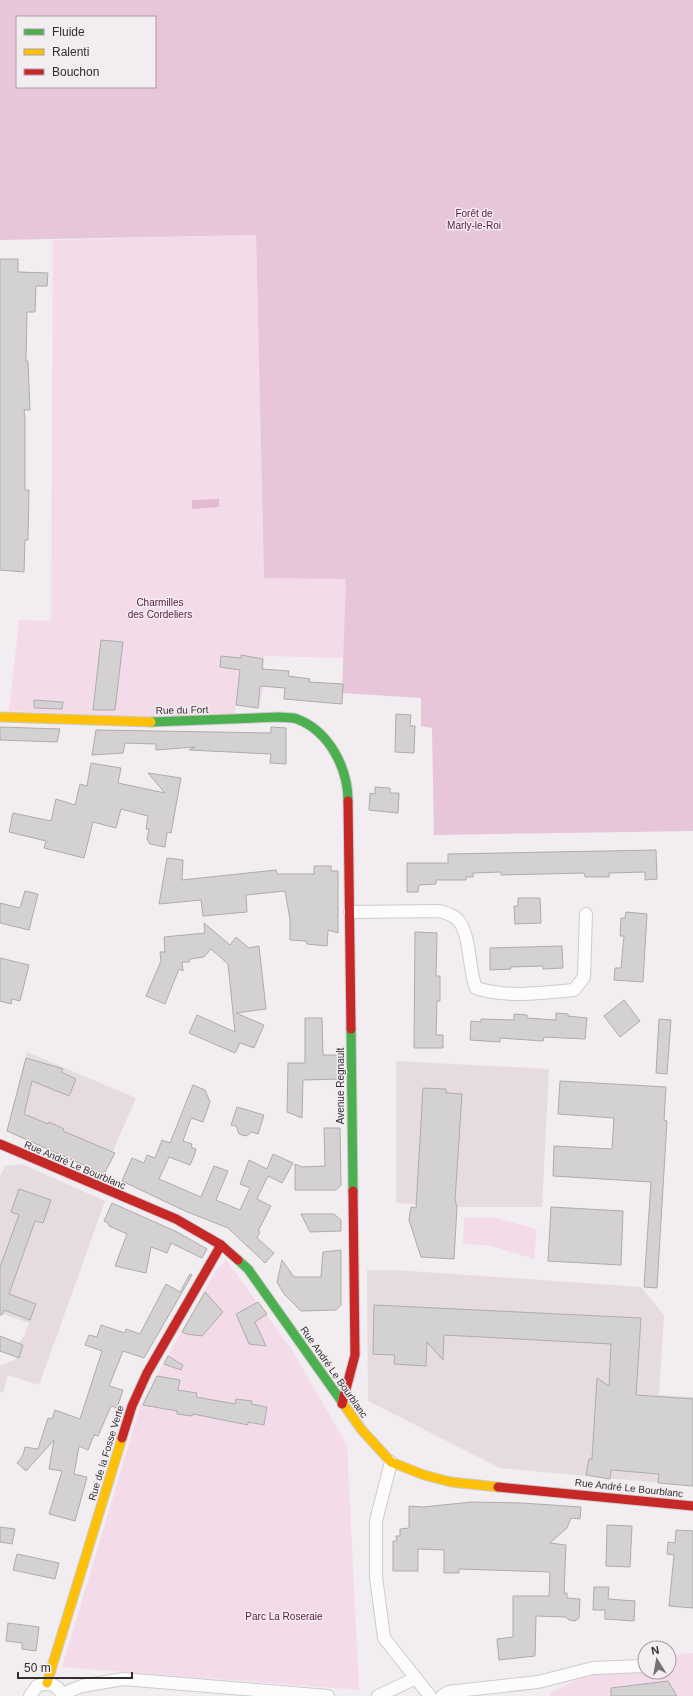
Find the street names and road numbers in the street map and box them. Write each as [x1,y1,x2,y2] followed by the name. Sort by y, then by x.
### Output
[156,704,209,716] street label: Rue du Fort
[335,1048,346,1124] street label: Avenue Regnault
[23,1139,127,1191] street label: Rue André Le Bourblanc
[298,1324,370,1420] street label: Rue André Le Bourblanc
[86,1404,126,1502] street label: Rue de la Fosse Verte
[574,1477,684,1499] street label: Rue André Le Bourblanc

